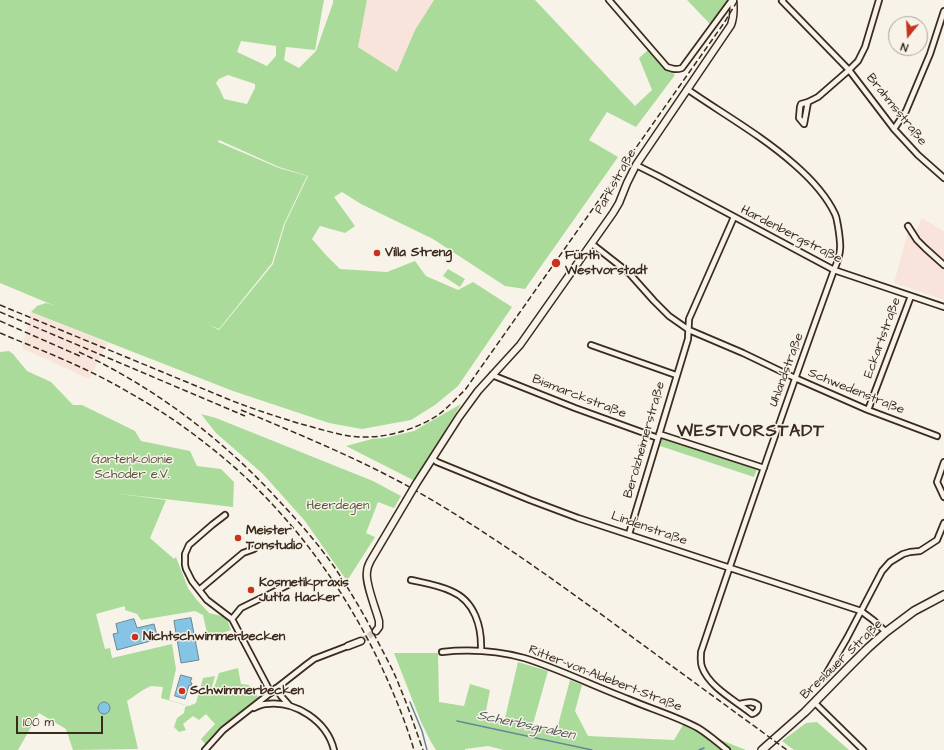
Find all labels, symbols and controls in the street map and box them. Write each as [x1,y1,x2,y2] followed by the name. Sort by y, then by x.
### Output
[888,16,928,56] north arrow
[899,39,910,55] text: N
[862,71,930,149] street label: Brahmsstraße
[592,147,640,217] street label: Parkstraße
[738,203,844,267] street label: Hardenbergstraße
[385,245,452,261] place label: Villa Streng
[372,248,382,258] marker: Villa Streng
[565,248,648,279] place label: Fürth Westvorstadt
[550,257,562,269] marker: Fürth Westvorstadt
[861,295,905,381] street label: Eckartstraße
[766,331,808,409] street label: Uhlandstraße
[806,366,906,418] street label: Schwedenstraße
[530,372,628,422] street label: Bismarckstraße
[621,380,669,500] street label: Berolzheimerstraße
[677,422,825,442] district label: WESTVORSTADT
[91,452,173,483] park label: Gartenkolonie Schoder e.V.
[306,498,370,514] park label: Heerdegen
[609,509,689,549] street label: Lindenstraße
[246,523,302,554] place label: Meister Tonstudio
[233,533,243,543] marker: Meister Tonstudio
[259,575,349,606] place label: Kosmetikpraxis Jutta Hacker
[246,585,256,595] marker: Kosmetikpraxis Jutta Hacker
[798,617,886,703] street label: Breslauer Straße
[143,629,285,645] place label: Nichtschwimmerbecken
[130,632,140,642] marker: Nichtschwimmerbecken
[526,642,684,716] street label: Ritter-von-Aldebert-Straße
[190,683,304,699] place label: Schwimmerbecken
[177,686,187,696] marker: Schwimmerbecken
[476,707,576,745] water label: Scherbsgraben
[18,708,105,734] scale bar
[23,714,54,731] text: 100 m

